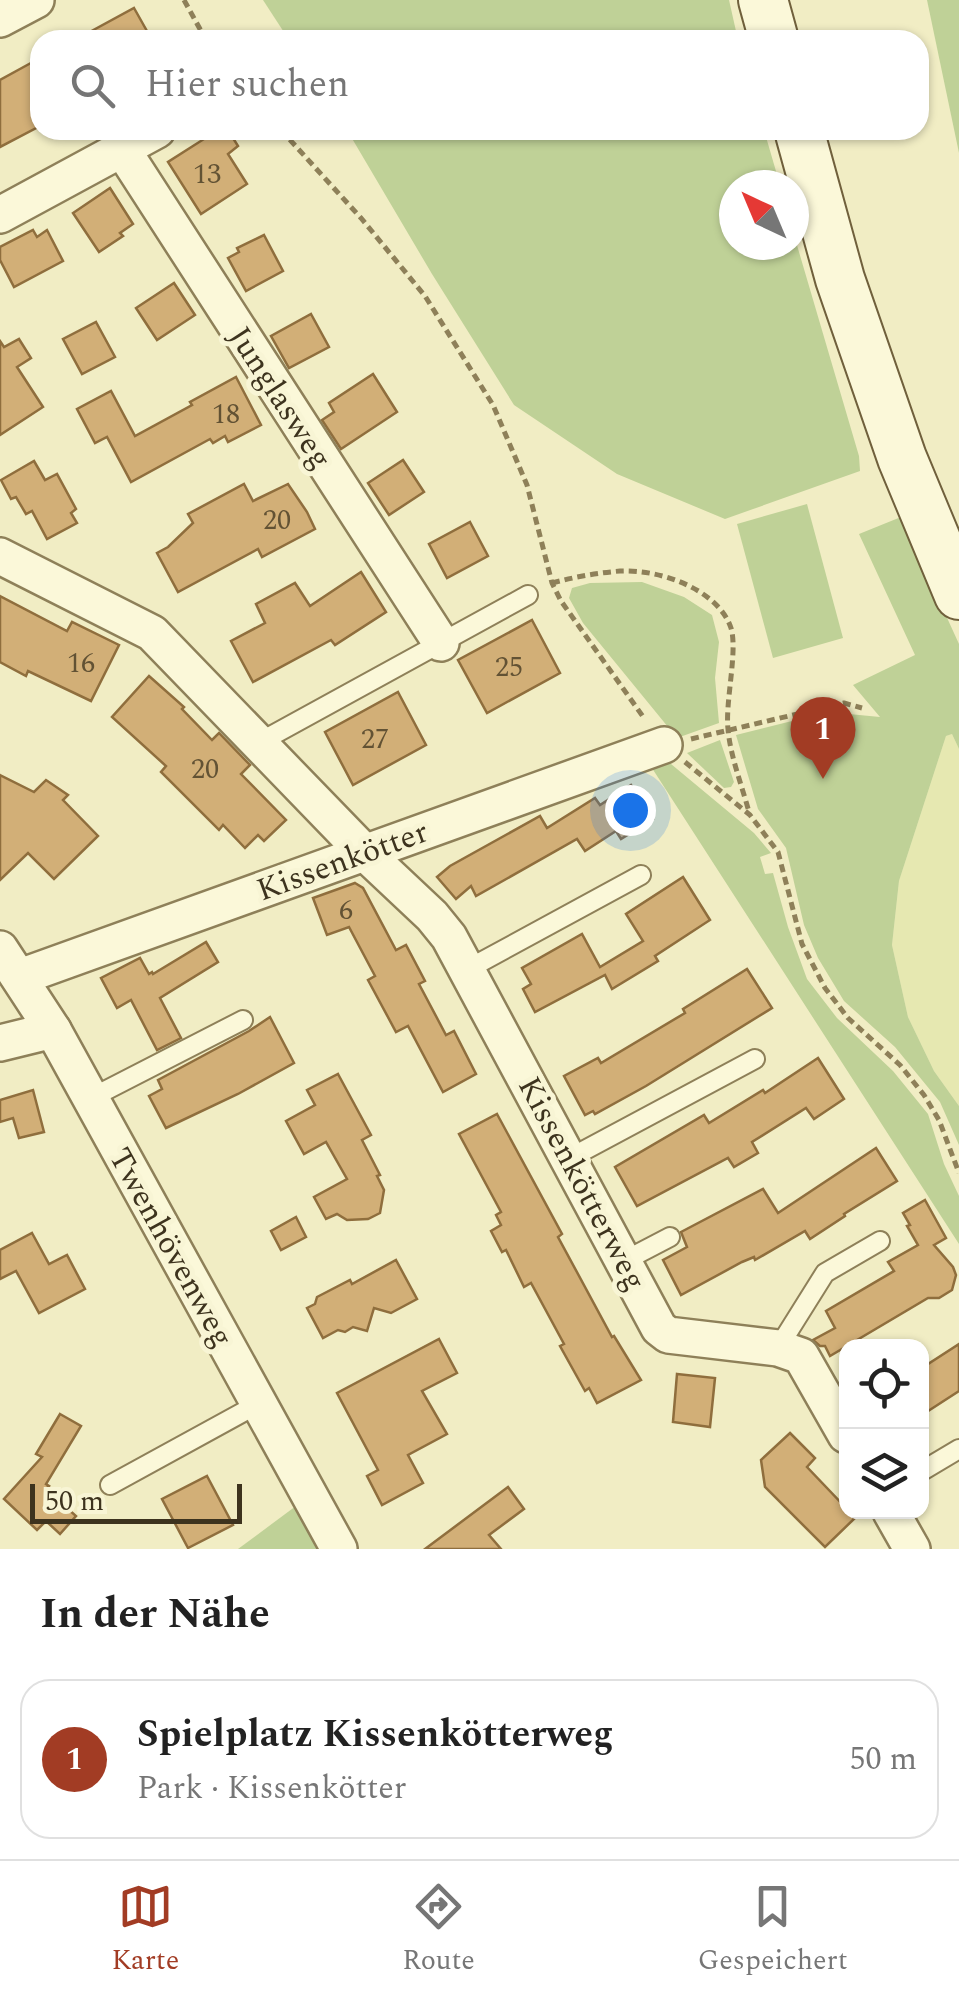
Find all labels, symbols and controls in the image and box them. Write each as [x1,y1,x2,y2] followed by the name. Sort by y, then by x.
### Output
[30,30,929,140] search box
[145,56,349,114] text: Hier suchen
[65,58,120,113] icon: search
[193,153,221,196] house number: 13
[719,170,809,260] north arrow
[215,317,344,479] street label: Junglasweg
[212,393,240,436] house number: 18
[263,499,291,542] house number: 20
[67,642,95,685] house number: 16
[495,646,523,689] house number: 25
[790,696,856,779] pin: 1
[361,718,389,761] house number: 27
[191,748,219,791] house number: 20
[605,785,656,836] your location
[250,808,435,915] street label: Kissenkötter
[339,889,353,932] house number: 6
[505,1068,659,1300] street label: Kissenkötterweg
[95,1139,246,1357] street label: Twenhövenweg
[839,1339,929,1519] map controls
[839,1339,929,1429] button: locate
[839,1429,929,1519] button: layers
[30,1479,242,1524] scale bar
[45,1480,104,1523] text: 50 m
[40,1583,270,1646] text: In der Nähe
[137,1706,614,1764] text: Spielplatz Kissenkötterweg
[66,1735,83,1784] text: 1
[849,1735,917,1784] text: 50 m
[137,1764,406,1813] text: Park · Kissenkötter
[111,1879,179,1982] tab: Karte
[402,1879,475,1982] tab: Route
[698,1879,848,1982] tab: Gespeichert

